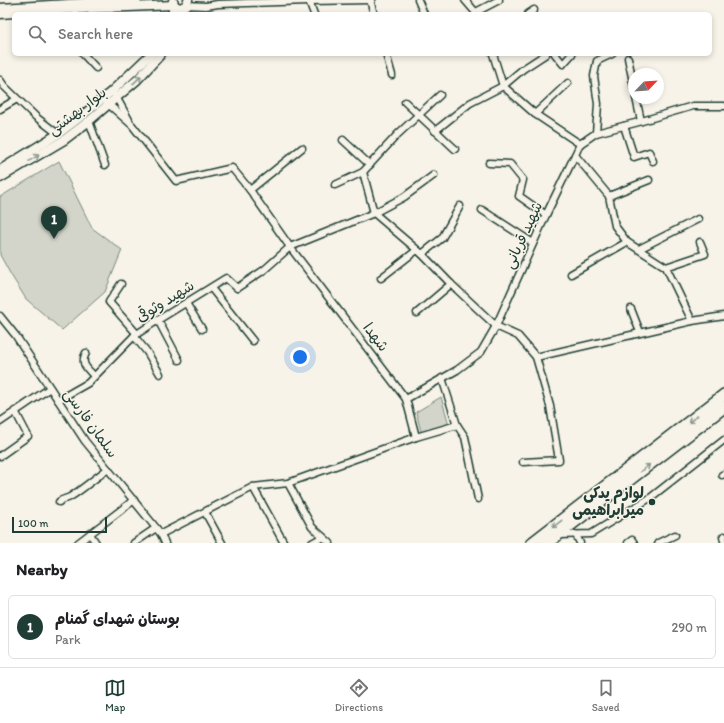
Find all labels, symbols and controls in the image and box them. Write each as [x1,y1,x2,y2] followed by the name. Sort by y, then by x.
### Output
[12,12,712,56] search box
[26,23,48,45] icon: search
[58,25,133,43] text: Search here
[628,68,664,104] north arrow
[132,75,142,84] one-way arrow
[44,83,111,140] street label: بلوار بهشتی
[28,153,40,161] one-way arrow
[500,199,547,272] street label: شهید قربانی
[41,206,67,239] pin: 1
[132,274,197,326] street label: شهید وثوقی
[359,319,393,355] street label: شهدا
[290,347,310,367] your location
[59,385,122,462] street label: سلمان فارسی
[688,415,699,423] one-way arrow
[639,464,650,472] one-way arrow
[572,484,644,520] place label: لوازم یدکی میرابراهیمی
[647,497,657,507] marker: لوازم یدکی میرابراهیمی
[12,515,107,534] scale bar
[18,517,48,530] text: 100 m
[551,519,562,528] one-way arrow
[16,559,68,579] text: Nearby
[55,610,180,628] text: بوستان شهدای گمنام
[27,620,33,635] text: 1
[671,620,707,635] text: 290 m
[55,632,81,647] text: Park
[104,677,126,714] tab: Map
[335,677,383,714] tab: Directions
[592,677,620,714] tab: Saved

